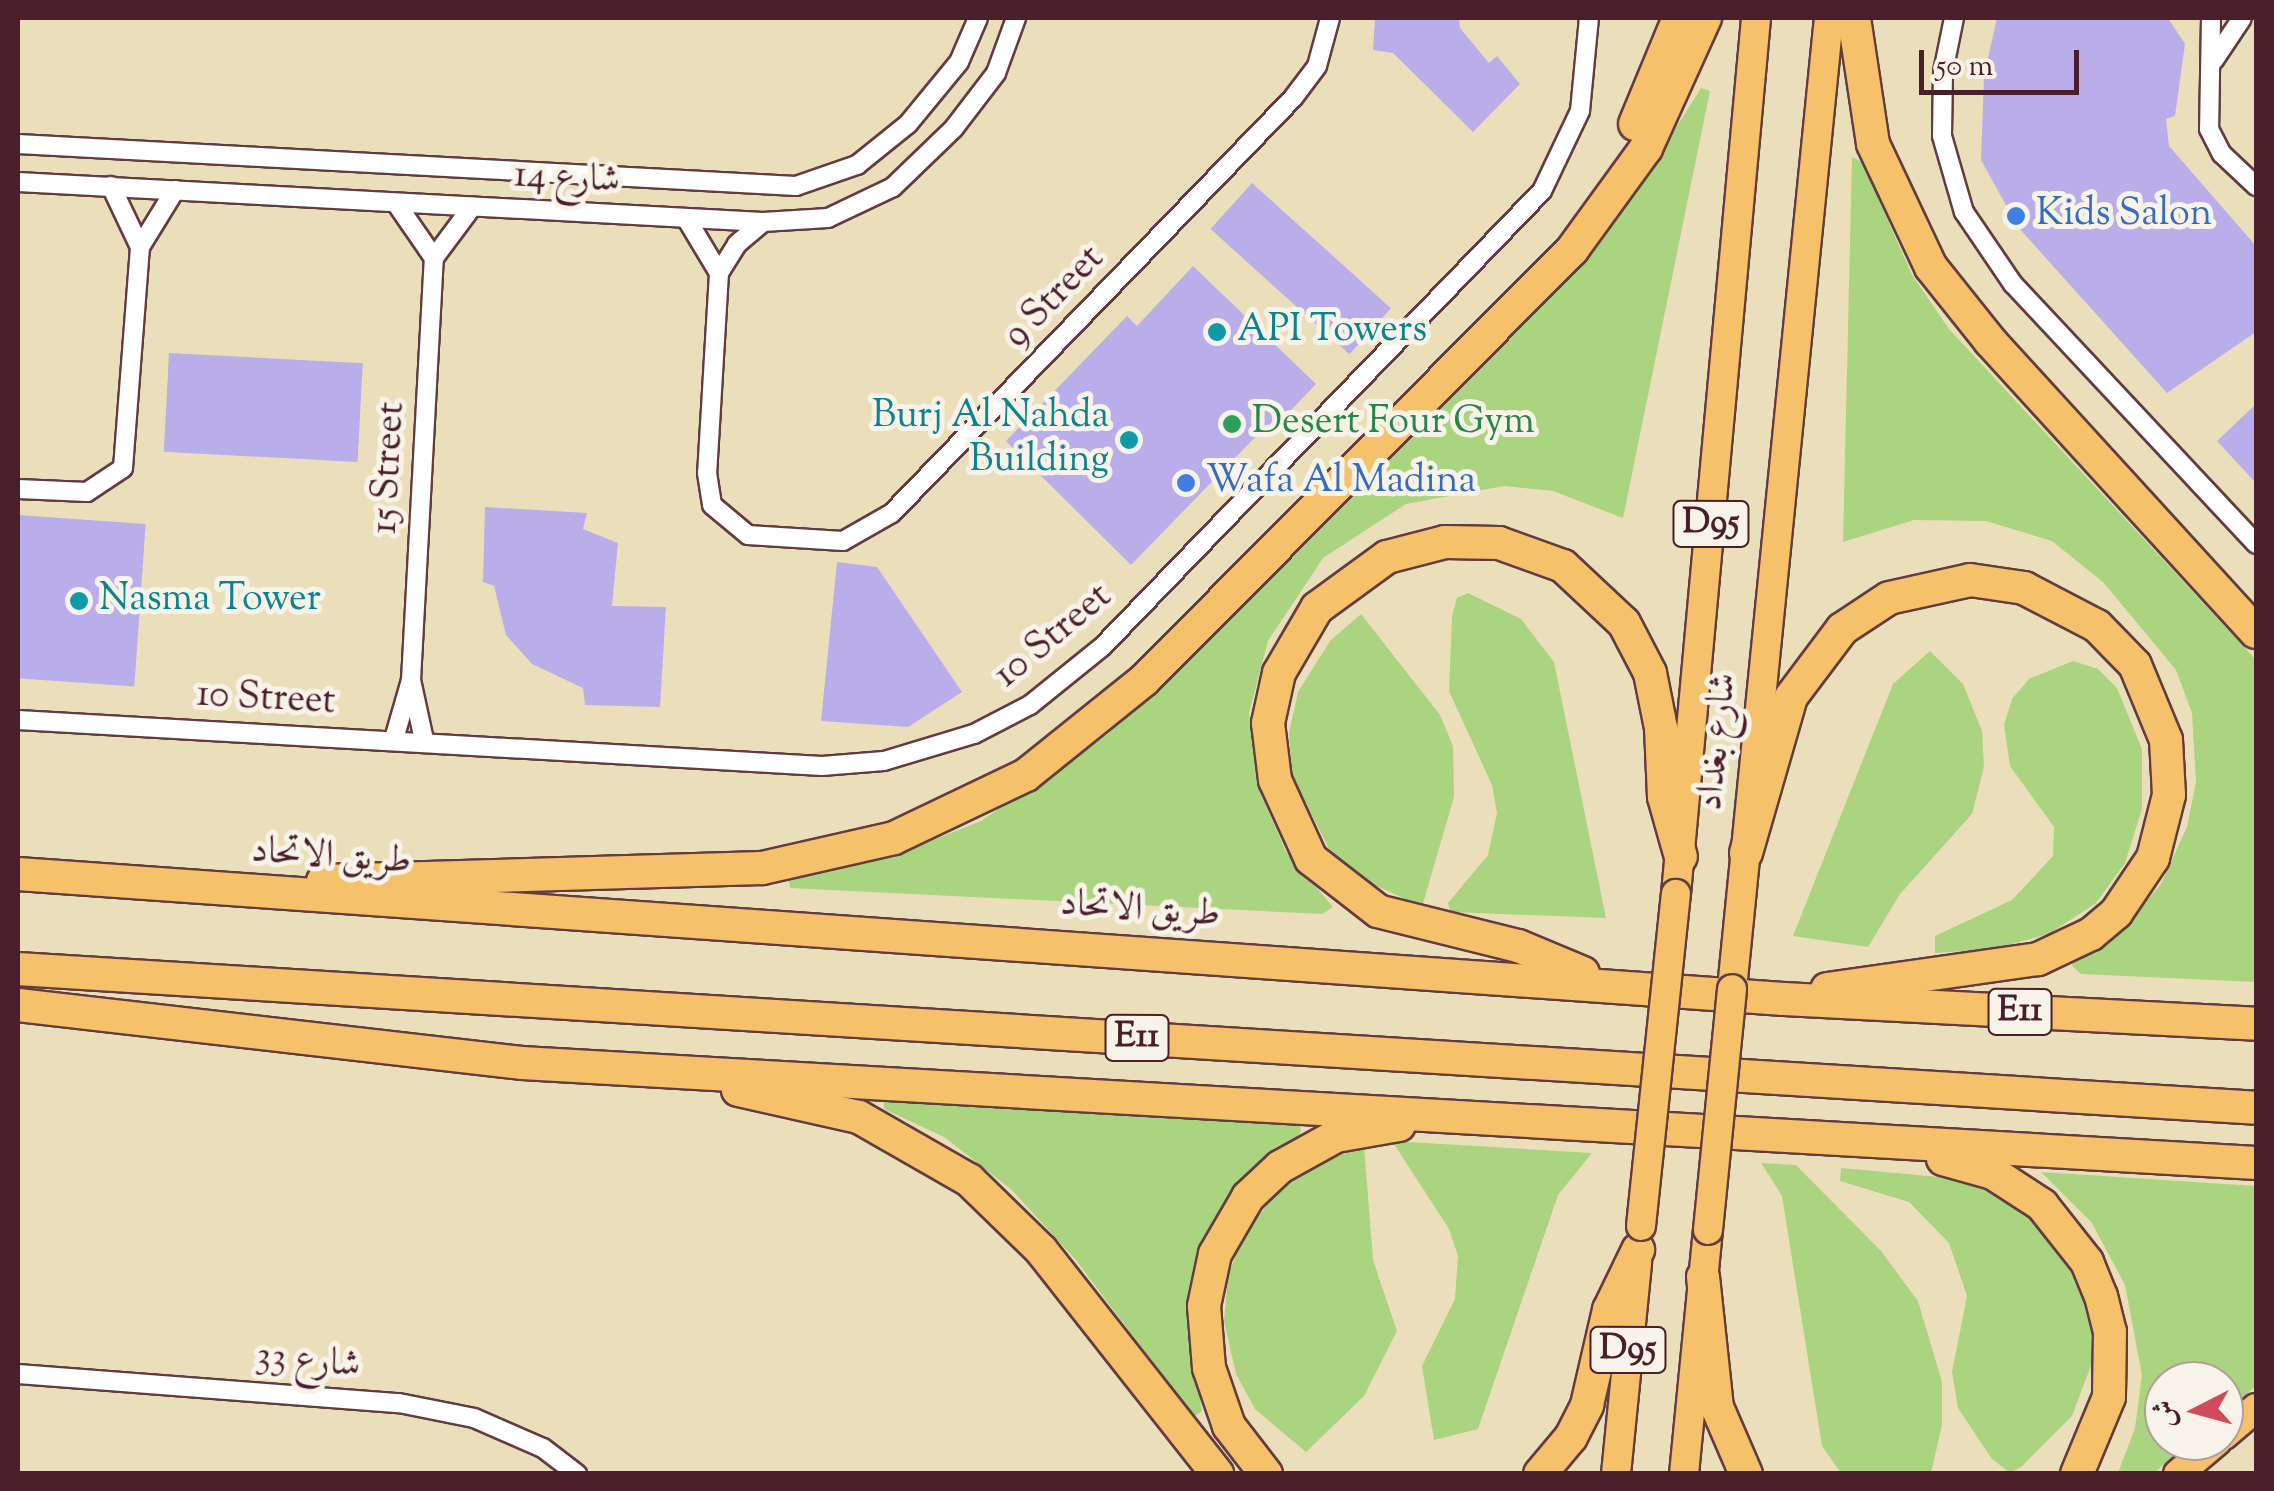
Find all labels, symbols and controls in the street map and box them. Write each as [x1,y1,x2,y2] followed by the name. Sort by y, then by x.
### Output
[1924,30,2084,92] scale bar
[1936,46,1993,89] text: 50 m
[513,154,621,206] street label: شارع 14
[2036,193,2212,239] place label: Kids Salon
[2005,205,2027,227] marker: Kids Salon
[995,237,1115,359] street label: 9 Street
[1237,309,1427,355] place label: API Towers
[1206,321,1228,343] marker: API Towers
[872,395,1109,484] place label: Burj Al Nahda Building
[364,401,416,535] street label: 15 Street
[1252,401,1535,447] place label: Desert Four Gym
[1221,413,1243,435] marker: Desert Four Gym
[1118,429,1140,451] marker: Burj Al Nahda Building
[1206,460,1476,506] place label: Wafa Al Madina
[1175,472,1197,494] marker: Wafa Al Madina
[1671,494,1751,554] road number: D95
[986,575,1122,699] street label: 10 Street
[99,578,321,624] place label: Nasma Tower
[68,590,90,612] marker: Nasma Tower
[1689,671,1749,813] street label: شارع بغداد
[195,674,337,726] street label: 10 Street
[249,830,413,886] street label: طريق الاتحاد
[1058,883,1222,939] street label: طريق الاتحاد
[1988,982,2052,1042] road number: E11
[1104,1008,1170,1068] road number: E11
[1588,1320,1668,1380] road number: D95
[254,1336,362,1390] street label: شارع 33
[2144,1361,2244,1461] north arrow
[2145,1398,2187,1430] text: ش

